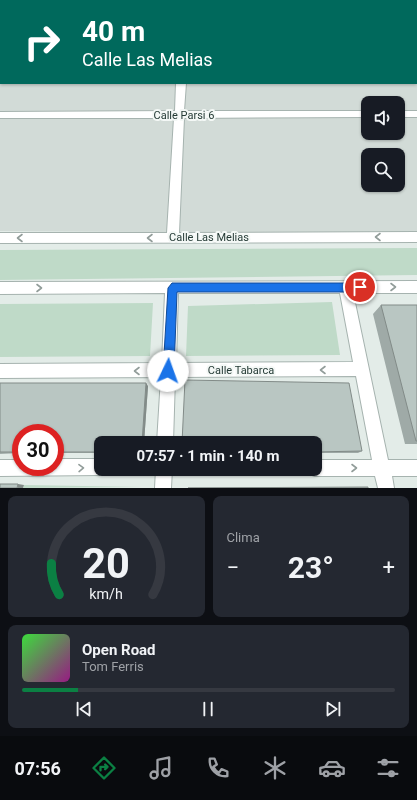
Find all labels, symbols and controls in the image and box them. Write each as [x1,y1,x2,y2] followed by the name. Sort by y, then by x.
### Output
[82,15,145,48] text: 40 m
[16,16,68,68] icon: right
[82,49,213,70] text: Calle Las Melias
[361,96,405,192] map controls
[361,96,405,140] button: sound
[154,109,214,122] street label: Calle Parsi 6
[361,148,405,192] button: search
[169,231,249,244] street label: Calle Las Melias
[375,233,381,241] one-way arrow
[17,234,23,242] one-way arrow
[147,234,153,242] one-way arrow
[343,270,377,304] pin
[349,276,371,298] icon: arrive
[390,283,396,291] one-way arrow
[36,284,42,292] one-way arrow
[147,350,189,392] position arrow
[208,364,274,377] street label: Calle Tabarca
[320,366,326,374] one-way arrow
[134,367,140,375] one-way arrow
[12,424,64,476] speed limit sign: 30
[137,447,279,465] text: 07:57 · 1 min · 140 m
[78,463,84,472] one-way arrow
[351,464,357,472] one-way arrow
[227,530,260,545] text: Clima
[82,538,130,587] text: 20
[288,550,334,585] text: 23°
[227,555,239,580] text: −
[383,555,395,580] text: +
[89,585,123,601] text: km/h
[82,641,156,659] text: Open Road
[82,659,144,674] text: Tom Ferris
[73,698,95,720] icon: previous
[197,698,219,720] icon: pause
[322,698,344,720] icon: next
[90,754,118,782] icon: directions
[147,754,175,782] icon: music
[204,754,232,782] icon: phone
[261,754,289,782] icon: climate
[318,754,346,782] icon: car
[374,754,402,782] icon: filters
[14,758,61,779] text: 07:56

